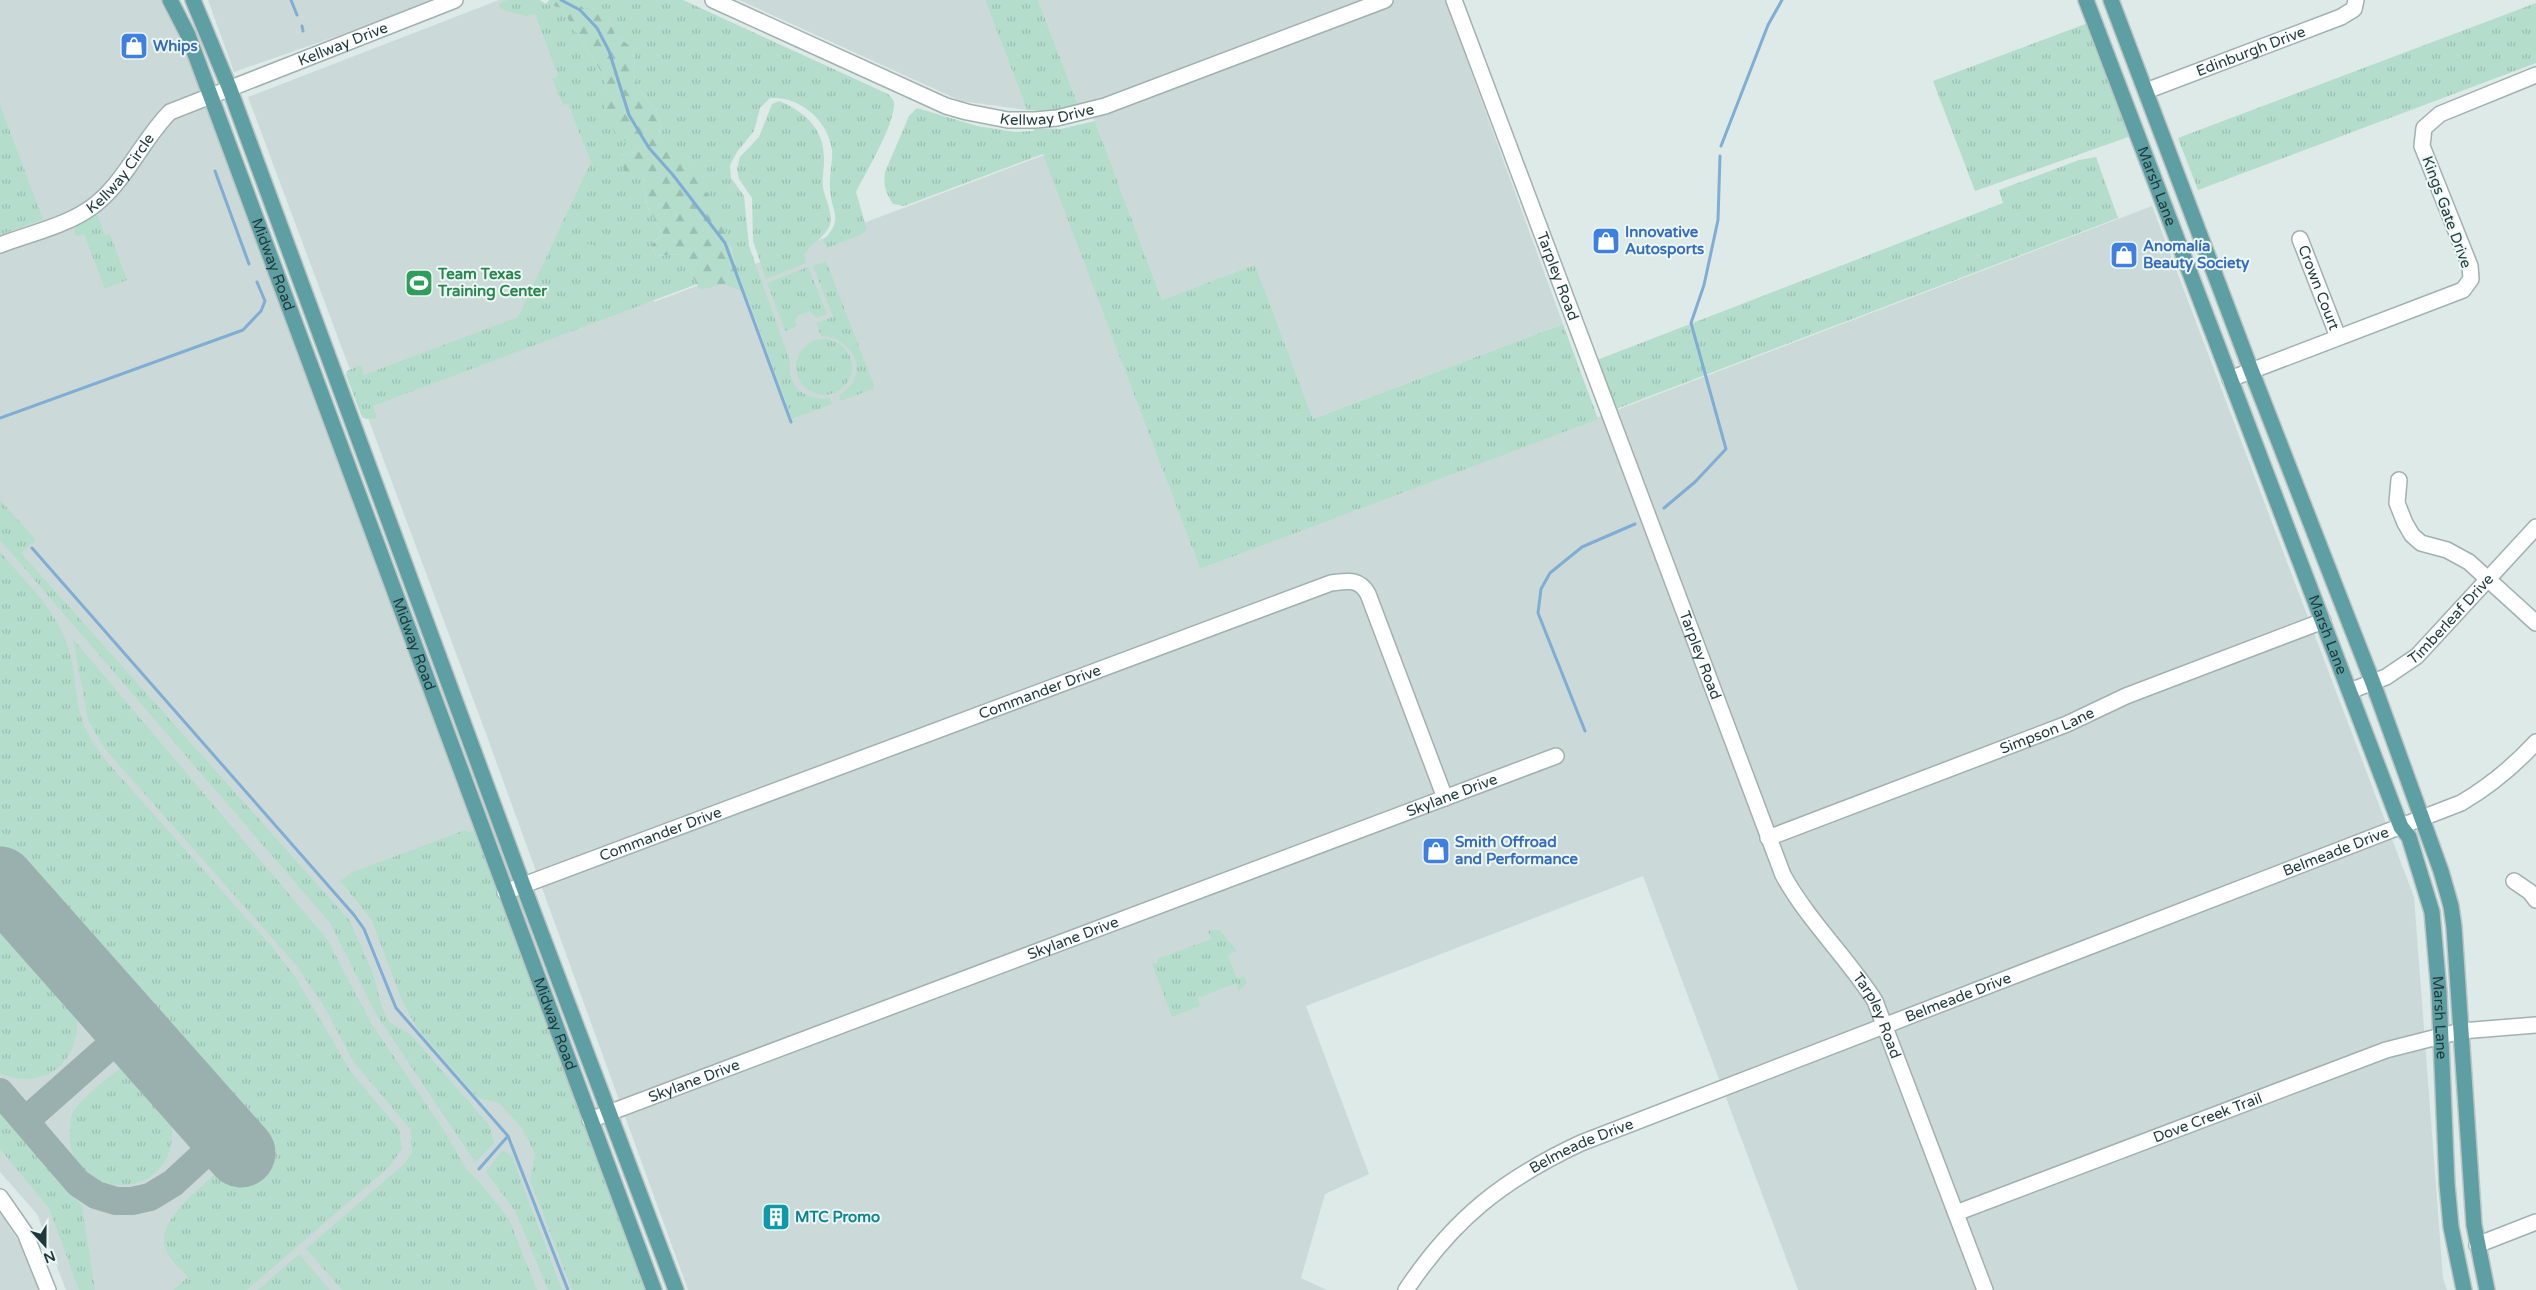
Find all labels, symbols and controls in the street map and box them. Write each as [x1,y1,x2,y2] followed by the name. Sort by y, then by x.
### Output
[295,18,390,70] street label: Kellway Drive
[2194,22,2308,80] street label: Edinburgh Drive
[119,31,149,61] shop icon: Whips
[153,37,198,56] place label: Whips
[998,100,1096,129] street label: Kellway Drive
[83,130,158,217] street label: Kellway Circle
[2134,144,2180,228] street label: Marsh Lane
[2418,153,2476,271] street label: Kings Gate Drive
[248,216,299,313] street label: Midway Road
[1625,223,1704,259] place label: Innovative Autosports
[1591,226,1621,256] shop icon: Innovative Autosports
[1533,229,1583,323] street label: Tarpley Road
[2143,237,2249,273] place label: Anomalía Beauty Society
[2109,240,2139,270] shop icon: Anomalía Beauty Society
[2294,242,2344,333] street label: Crown Court
[437,265,547,301] place label: Team Texas Training Center
[404,268,434,298] sports icon: Team Texas Training Center
[2405,570,2497,668] street label: Timberleaf Drive
[2304,592,2351,677] street label: Marsh Lane
[389,595,440,693] street label: Midway Road
[1675,608,1725,702] street label: Tarpley Road
[976,661,1103,723] street label: Commander Drive
[1997,703,2097,758] street label: Simpson Lane
[1404,770,1500,821] street label: Skylane Drive
[597,803,724,865] street label: Commander Drive
[2280,823,2391,880] street label: Belmeade Drive
[1455,833,1578,868] place label: Smith Offroad and Performance
[1421,836,1451,866] shop icon: Smith Offroad and Performance
[1025,913,1121,963] street label: Skylane Drive
[1849,969,1905,1061] street label: Tarpley Road
[1902,969,2014,1026] street label: Belmeade Drive
[530,975,580,1072] street label: Midway Road
[2429,975,2451,1060] street label: Marsh Lane
[646,1055,742,1106] street label: Skylane Drive
[2151,1089,2265,1146] street label: Dove Creek Trail
[1526,1115,1636,1177] street label: Belmeade Drive
[761,1202,791,1232] building icon: MTC Promo
[795,1208,880,1226] place label: MTC Promo
[20,1220,70,1270] north arrow
[41,1247,58,1267] text: N

